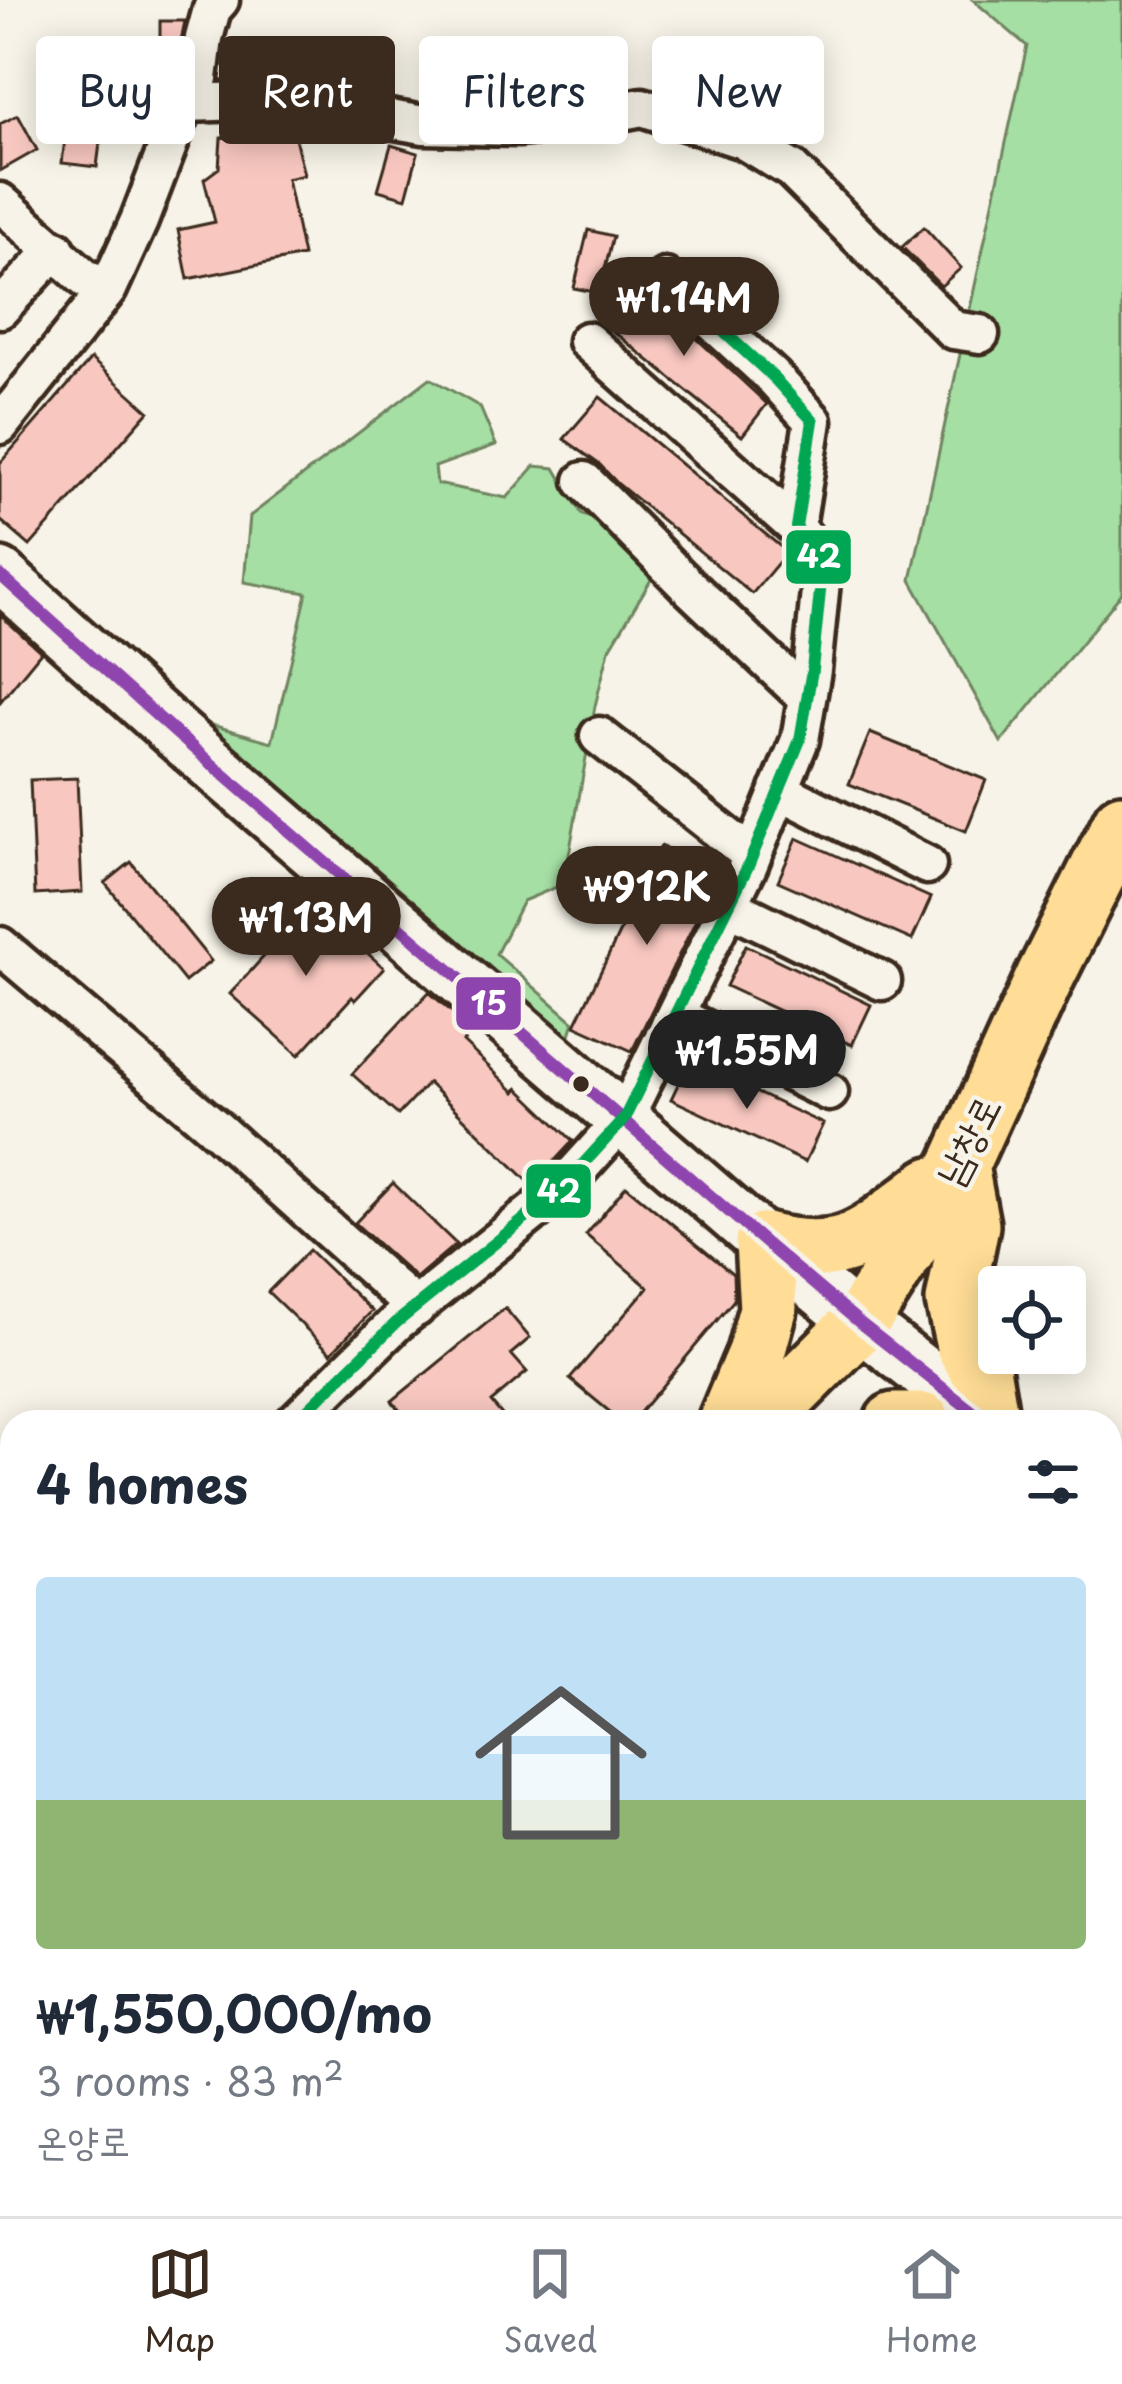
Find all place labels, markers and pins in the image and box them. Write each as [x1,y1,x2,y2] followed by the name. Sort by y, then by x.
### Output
[586,257,782,359] pin: ₩1.14M
[563,846,731,948] pin: ₩912K
[208,877,404,979] pin: ₩1.13M
[649,1010,845,1112] pin: ₩1.55M
[570,1073,592,1095] unlabelled marker

